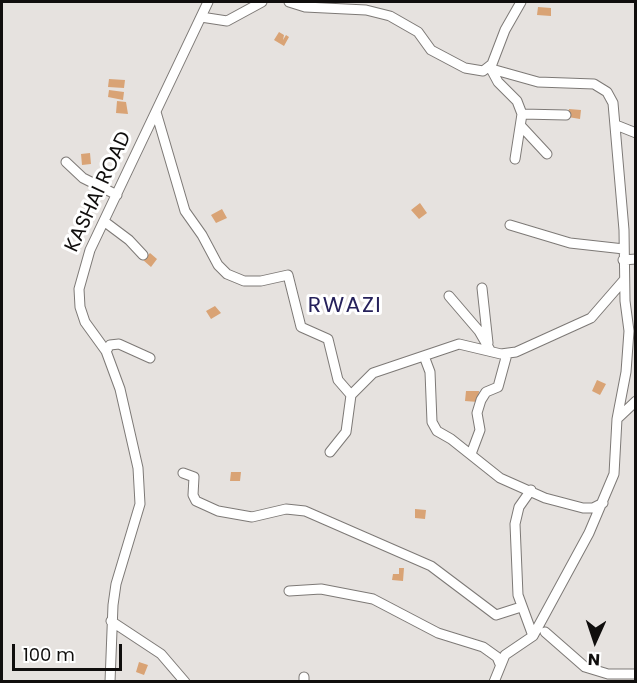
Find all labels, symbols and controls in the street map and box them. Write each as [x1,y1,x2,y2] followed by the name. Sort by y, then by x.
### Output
[61,128,137,256] street label: KASHAI ROAD
[308,293,382,319] district label: RWAZI
[565,611,625,671] north arrow
[15,632,124,670] scale bar
[23,642,75,667] text: 100 m
[587,648,601,671] text: N

